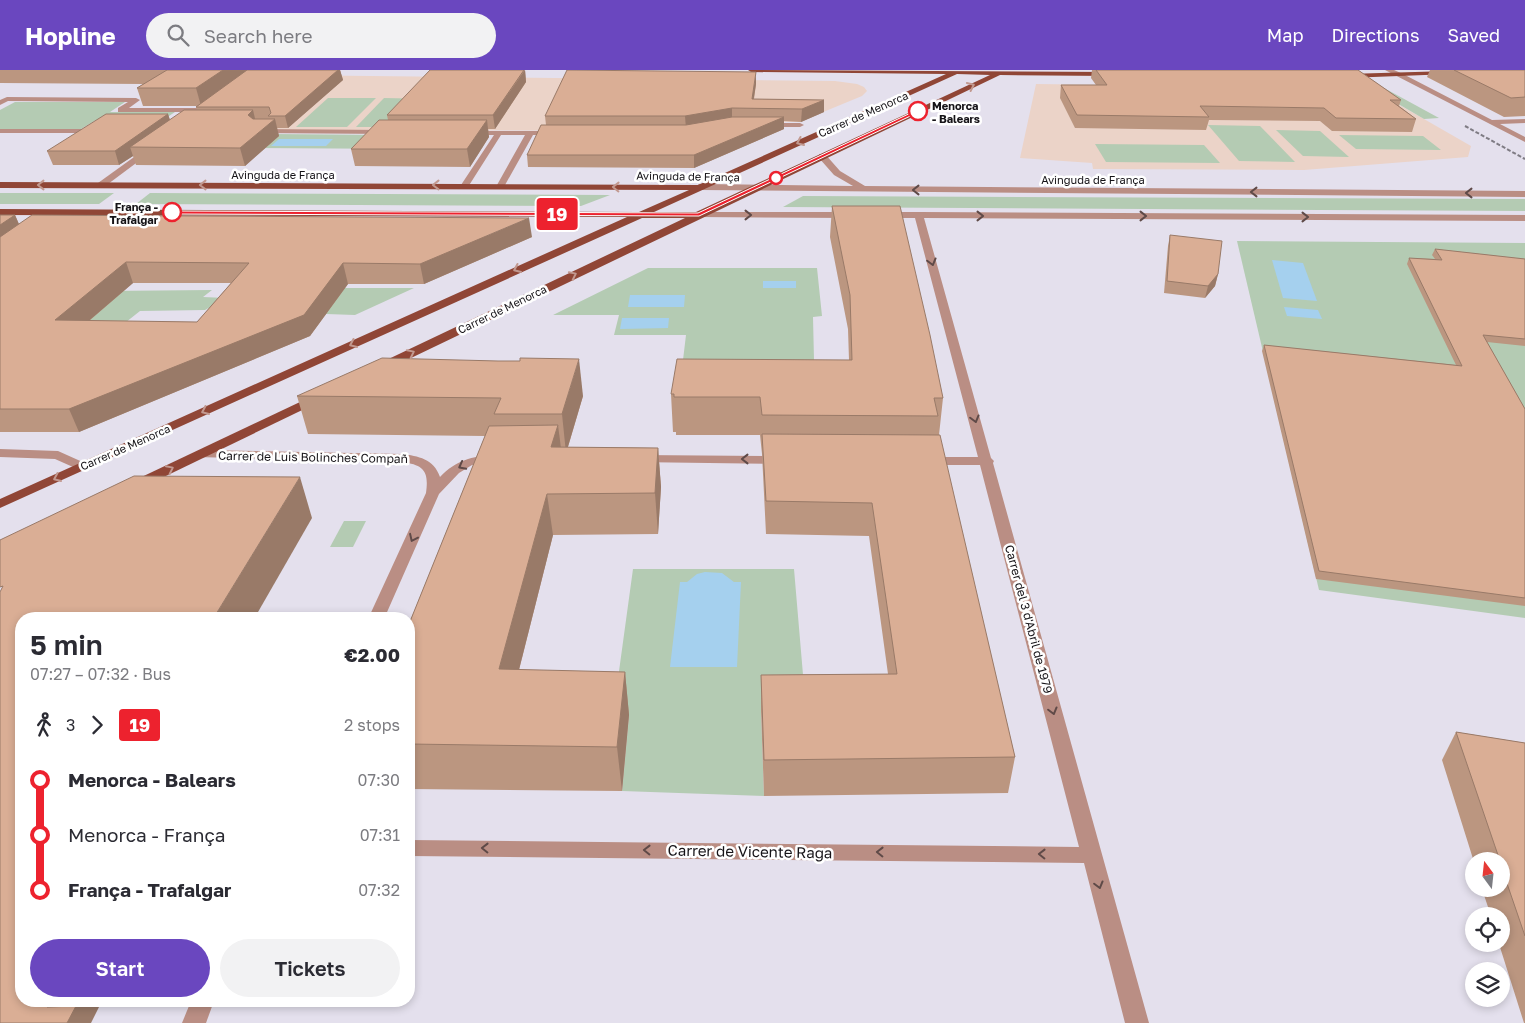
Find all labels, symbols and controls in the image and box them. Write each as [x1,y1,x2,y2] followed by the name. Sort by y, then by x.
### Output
[146,13,496,58] search box
[25,21,116,50] text: Hopline
[164,21,192,49] icon: search
[204,24,313,47] text: Search here
[1267,24,1303,46] text: Map
[1331,24,1419,46] text: Directions
[1447,24,1500,46] text: Saved
[966,82,975,92] one-way arrow
[816,88,910,140] street label: Carrer de Menorca
[932,99,980,125] place label: Menorca - Balears
[908,101,928,121] marker: Menorca - Balears
[796,136,805,147] one-way arrow
[231,168,335,181] street label: Avinguda de França
[636,169,740,183] street label: Avinguda de França
[769,171,783,185] unlabelled marker
[1041,173,1145,186] street label: Avinguda de França
[36,180,44,190] one-way arrow
[199,180,206,190] one-way arrow
[431,180,439,190] one-way arrow
[611,182,619,192] one-way arrow
[912,184,920,195] one-way arrow
[1250,187,1258,197] one-way arrow
[1465,188,1472,198] one-way arrow
[534,198,580,230] line badge: 19
[110,200,159,226] place label: França - Trafalgar
[162,202,182,222] marker: França - Trafalgar
[547,203,567,225] text: 19
[744,210,752,220] one-way arrow
[977,210,985,221] one-way arrow
[1140,211,1147,221] one-way arrow
[1302,212,1310,222] one-way arrow
[926,258,937,267] one-way arrow
[513,263,522,274] one-way arrow
[568,271,577,281] one-way arrow
[456,282,548,336] street label: Carrer de Menorca
[349,337,358,348] one-way arrow
[406,349,415,359] one-way arrow
[201,404,210,415] one-way arrow
[969,414,980,423] one-way arrow
[78,421,172,473] street label: Carrer de Menorca
[218,448,408,466] street label: Carrer de Luis Bolinches Compañ
[741,454,749,464] one-way arrow
[458,460,467,470] one-way arrow
[165,465,174,475] one-way arrow
[53,471,62,482] one-way arrow
[409,533,419,542] one-way arrow
[1002,543,1056,695] street label: Carrer del 3 d'Abril de 1979
[30,628,103,661] text: 5 min
[344,643,400,666] text: €2.00
[30,664,171,684] text: 07:27 – 07:32 · Bus
[1047,707,1058,716] one-way arrow
[30,711,58,739] icon: walk
[83,711,111,739] icon: forward
[129,714,150,736] text: 19
[66,715,75,735] text: 3
[344,715,400,735] text: 2 stops
[68,768,236,791] text: Menorca - Balears
[358,770,400,790] text: 07:30
[68,823,226,846] text: Menorca - França
[360,825,400,845] text: 07:31
[667,841,833,861] street label: Carrer de Vicente Raga
[481,843,489,854] one-way arrow
[643,845,651,855] one-way arrow
[876,847,884,857] one-way arrow
[1038,849,1046,859] one-way arrow
[1465,852,1510,898] north arrow
[1465,852,1510,1007] map controls
[68,878,231,901] text: França - Trafalgar
[358,880,400,900] text: 07:32
[1094,881,1104,889] one-way arrow
[1465,907,1510,952] button: locate
[30,939,210,997] button: Start
[220,939,400,997] button: Tickets
[1465,962,1510,1007] button: layers

